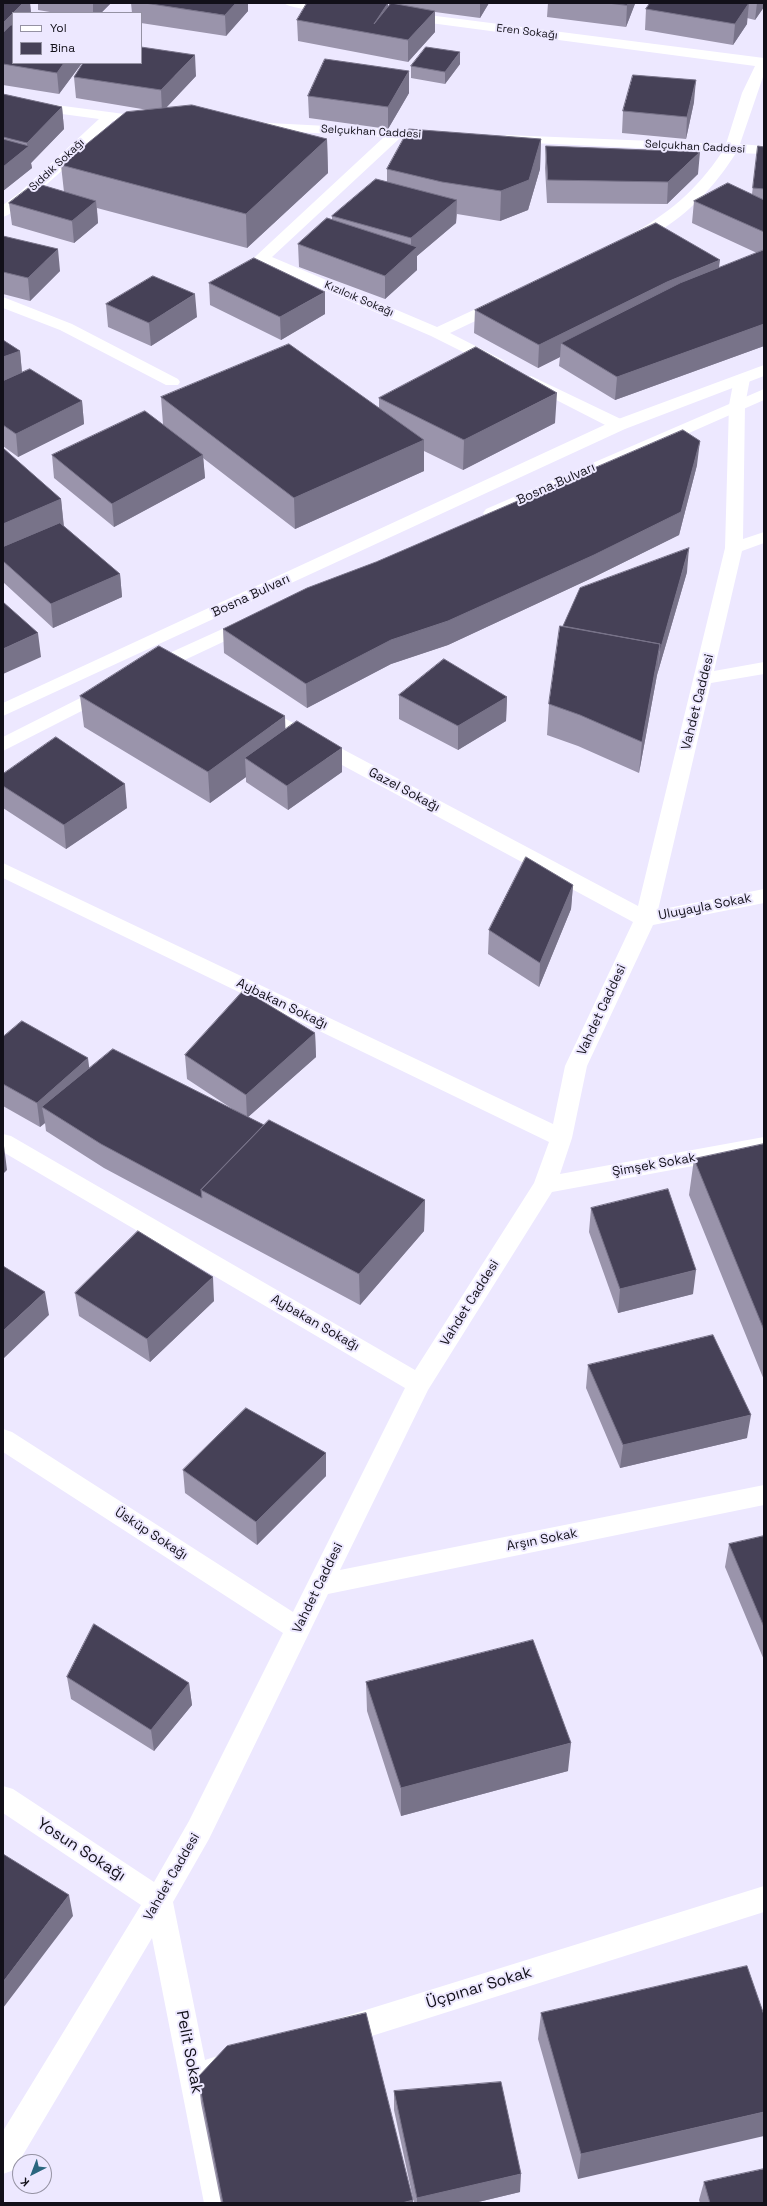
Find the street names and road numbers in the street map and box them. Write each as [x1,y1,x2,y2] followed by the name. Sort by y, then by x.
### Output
[496,22,558,42] street label: Eren Sokağı
[321,123,421,141] street label: Selçukhan Caddesi
[27,136,87,194] street label: Sıddık Sokağı
[645,138,745,156] street label: Selçukhan Caddesi
[322,279,396,319] street label: Kızılcık Sokağı
[514,460,598,508] street label: Bosna Bulvarı
[209,571,293,621] street label: Bosna Bulvarı
[679,652,717,752] street label: Vahdet Caddesi
[366,765,442,815] street label: Gazel Sokağı
[657,890,753,924] street label: Uluyayla Sokak
[574,962,630,1058] street label: Vahdet Caddesi
[234,975,330,1033] street label: Aybakan Sokağı
[611,1150,697,1180] street label: Şimşek Sokak
[437,1257,503,1349] street label: Vahdet Caddesi
[268,1291,362,1355] street label: Aybakan Sokağı
[112,1505,190,1563] street label: Üsküp Sokağı
[505,1526,579,1554] street label: Arşın Sokak
[289,1540,347,1636] street label: Vahdet Caddesi
[33,1814,129,1886] street label: Yosun Sokağı
[141,1831,203,1923] street label: Vahdet Caddesi
[424,1963,534,2013] street label: Üçpınar Sokak
[172,2009,206,2095] street label: Pelit Sokak

